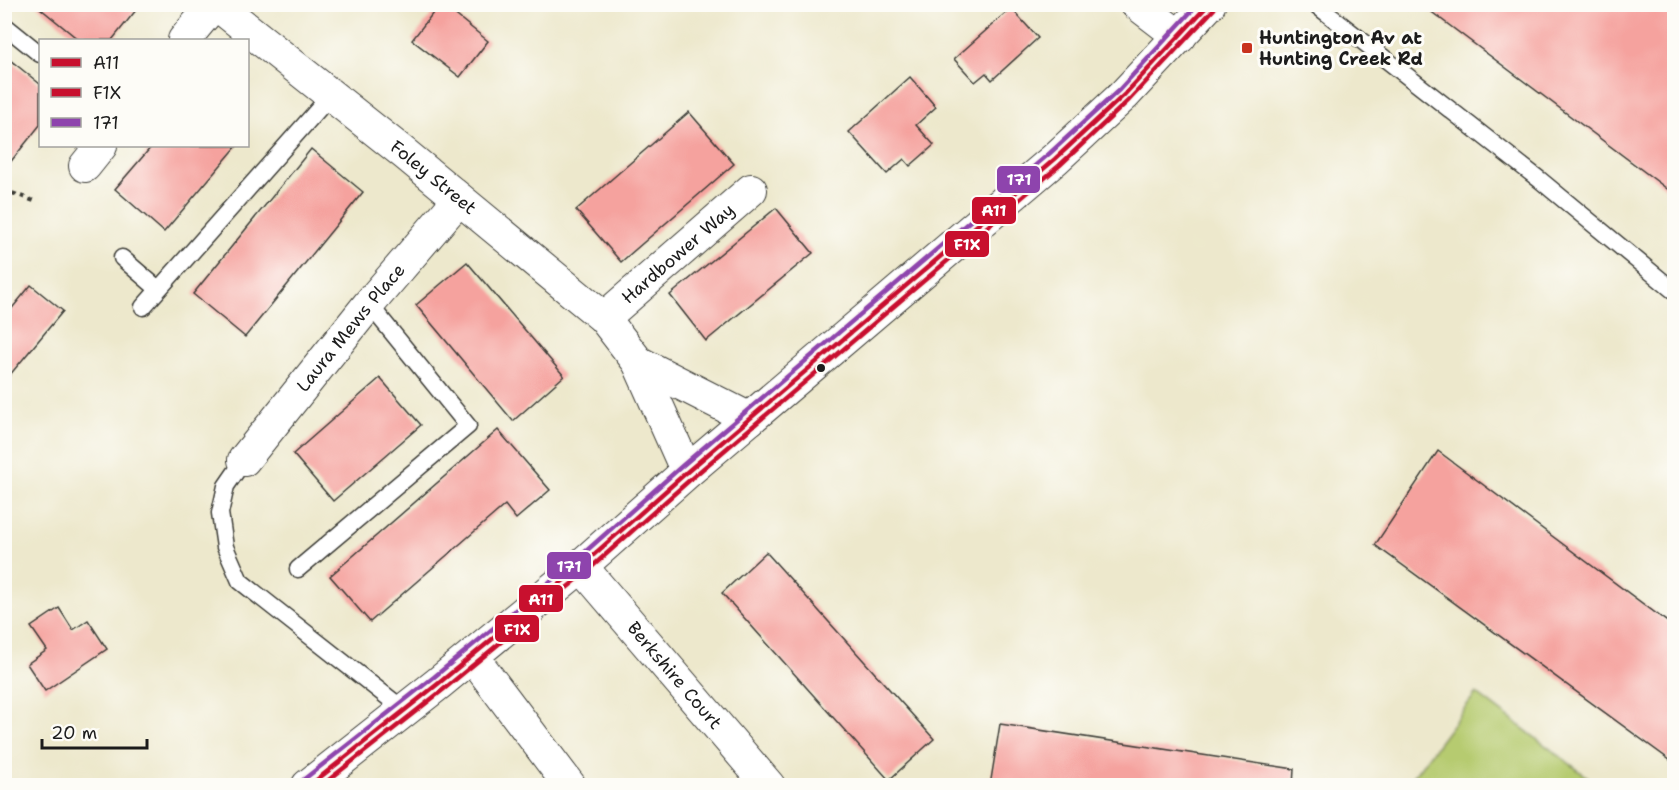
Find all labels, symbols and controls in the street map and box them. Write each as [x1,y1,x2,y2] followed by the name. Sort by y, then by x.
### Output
[1259,26,1423,71] place label: Huntington Av at Hunting Creek Rd
[39,39,249,147] legend
[1240,41,1254,55] marker: Huntington Av at Hunting Creek Rd
[93,51,119,75] text: A11
[93,81,121,105] text: F1X
[93,111,119,135] text: 171
[385,135,482,220] street label: Foley Street
[996,165,1041,194] line badge: 171
[1007,169,1031,190] text: 171
[971,196,1017,225] line badge: A11
[616,198,739,309] street label: Hardbower Way
[981,200,1007,221] text: A11
[944,230,990,258] line badge: F1X
[954,234,981,255] text: F1X
[291,259,410,397] street label: Laura Mews Place
[815,362,827,374] unlabelled marker
[546,551,592,580] line badge: 171
[557,556,581,577] text: 171
[518,584,564,613] line badge: A11
[528,589,554,610] text: A11
[494,614,540,643] line badge: F1X
[622,617,727,734] street label: Berkshire Court
[504,619,531,640] text: F1X
[42,712,147,750] scale bar
[51,721,97,745] text: 20 m

